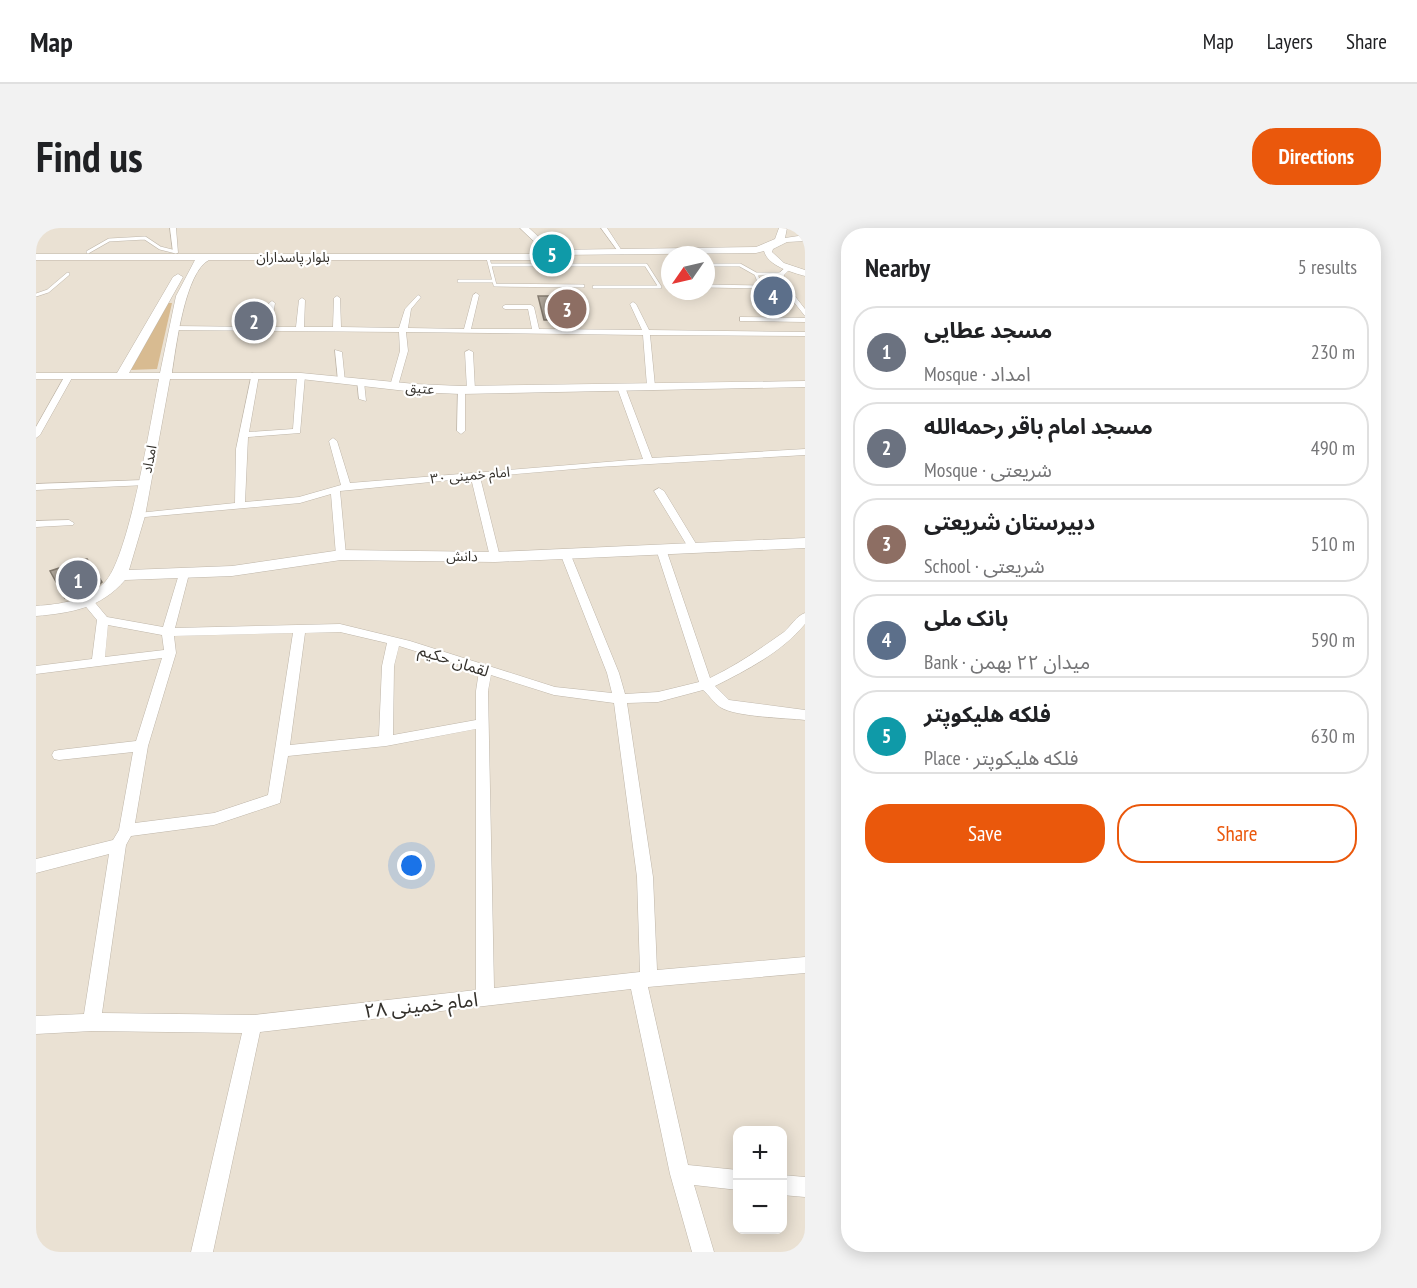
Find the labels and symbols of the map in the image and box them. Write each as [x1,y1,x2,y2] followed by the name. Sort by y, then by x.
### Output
[532,231,572,276] pin: 5
[661,246,715,300] north arrow
[256,248,330,267] street label: بلوار پاسداران
[754,274,792,318] pin: 4
[548,286,586,332] pin: 3
[234,298,274,344] pin: 2
[405,378,435,399] street label: عتیق
[137,443,161,475] street label: امداد
[429,463,511,489] street label: امام خمینی ۳۰
[446,547,478,565] street label: دانش
[58,558,98,602] pin: 1
[415,639,492,684] street label: لقمان حکیم
[397,851,426,880] your location
[363,986,480,1026] street label: امام خمینی ۲۸

